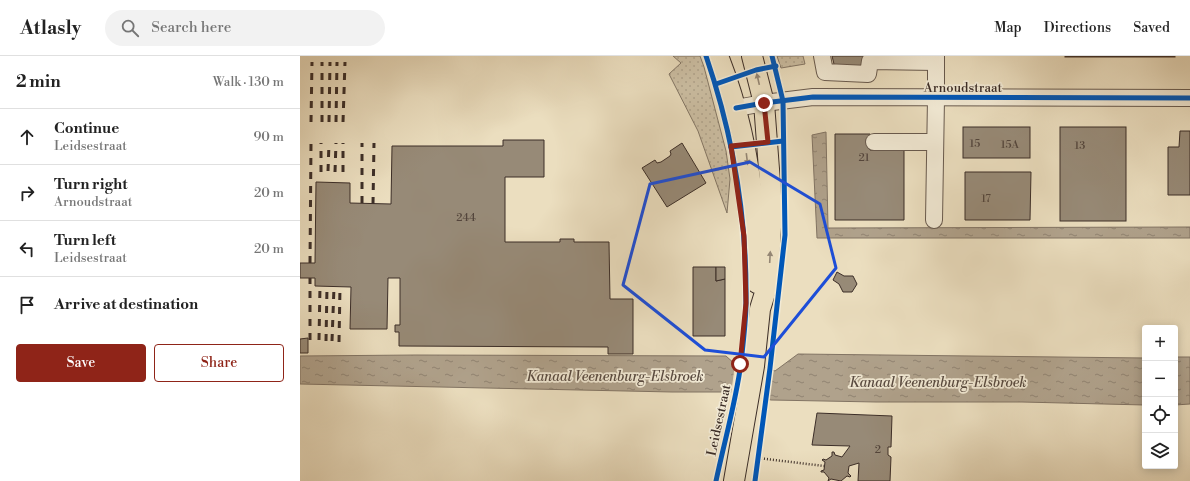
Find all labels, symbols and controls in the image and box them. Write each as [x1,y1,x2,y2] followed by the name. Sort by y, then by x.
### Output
[105,10,385,46] search box
[20,16,81,40] text: Atlasly
[119,17,141,39] icon: search
[151,18,231,37] text: Search here
[994,19,1022,37] text: Map
[1044,19,1111,37] text: Directions
[1133,19,1170,37] text: Saved
[16,71,61,93] text: 2 min
[755,73,761,85] one-way arrow
[213,74,284,90] text: Walk · 130 m
[923,80,1003,96] street label: Arnoudstraat
[755,94,773,112] route end
[54,119,119,138] text: Continue
[16,126,38,148] icon: ahead
[253,129,284,145] text: 90 m
[970,137,980,151] house number: 15
[54,138,127,154] text: Leidsestraat
[1001,138,1020,152] house number: 15A
[1075,139,1085,153] house number: 13
[858,151,870,165] house number: 21
[744,153,750,166] one-way arrow
[54,175,128,194] text: Turn right
[16,182,38,204] icon: right
[254,185,284,201] text: 20 m
[981,192,991,206] house number: 17
[54,194,132,210] text: Arnoudstraat
[456,211,476,225] house number: 244
[54,231,116,250] text: Turn left
[16,238,38,260] icon: left
[254,241,284,257] text: 20 m
[54,250,127,266] text: Leidsestraat
[766,251,773,263] one-way arrow
[16,294,38,316] icon: arrive
[54,295,198,314] text: Arrive at destination
[1142,325,1178,469] map controls
[1142,325,1178,361] button: +
[16,344,146,382] button: Save
[154,344,284,382] button: Share
[731,355,749,373] route start
[1142,361,1178,397] button: −
[526,368,704,386] water label: Kanaal Veenenburg-Elsbroek
[849,374,1027,392] water label: Kanaal Veenenburg-Elsbroek
[704,383,734,457] street label: Leidsestraat
[1142,397,1178,433] button: locate
[1142,433,1178,469] button: layers
[875,443,881,457] house number: 2

